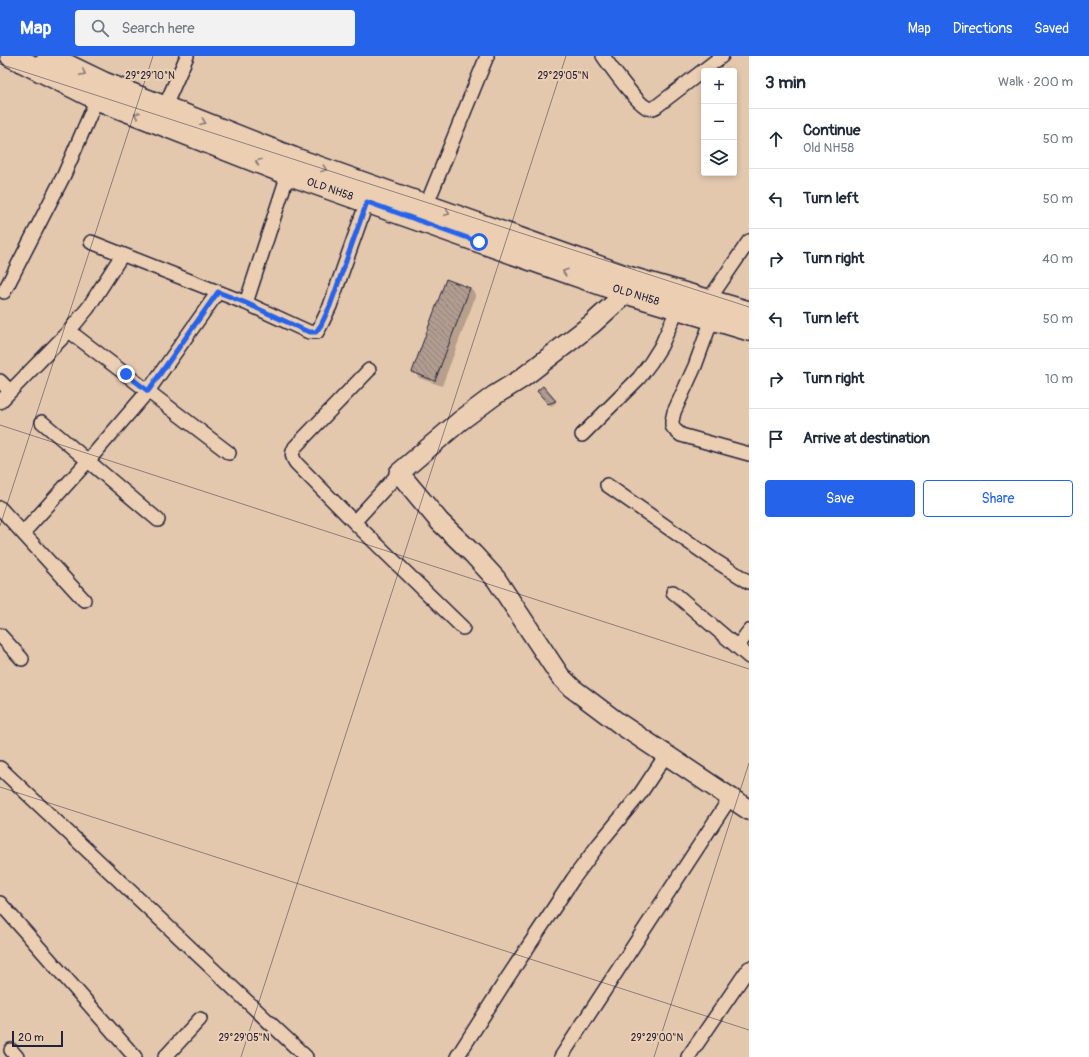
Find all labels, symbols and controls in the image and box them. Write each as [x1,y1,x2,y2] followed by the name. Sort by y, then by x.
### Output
[75,10,355,46] search box
[20,16,51,40] text: Map
[89,17,111,39] icon: search
[121,19,195,38] text: Search here
[908,20,931,37] text: Map
[953,20,1012,37] text: Directions
[1034,20,1069,37] text: Saved
[79,68,86,76] one-way arrow
[701,68,737,176] map controls
[701,68,737,104] button: +
[125,70,175,82] text: 29°29'10"N
[538,70,589,82] text: 29°29'05"N
[765,72,806,93] text: 3 min
[998,74,1073,90] text: Walk · 200 m
[701,104,737,140] button: −
[133,111,140,119] one-way arrow
[200,118,207,126] one-way arrow
[803,121,861,140] text: Continue
[765,128,787,150] icon: ahead
[1043,131,1073,147] text: 50 m
[701,140,737,176] button: layers
[803,140,854,156] text: Old NH58
[254,159,261,167] one-way arrow
[321,165,328,173] one-way arrow
[305,175,355,203] street label: OLD NH58
[765,188,787,210] icon: left
[803,189,859,208] text: Turn left
[1043,191,1073,207] text: 50 m
[443,208,450,216] one-way arrow
[470,233,488,251] route start
[765,248,787,270] icon: right
[803,249,864,268] text: Turn right
[1042,251,1073,267] text: 40 m
[562,268,569,277] one-way arrow
[611,282,661,308] street label: OLD NH58
[765,308,787,330] icon: left
[803,309,859,328] text: Turn left
[1043,311,1073,327] text: 50 m
[117,365,135,383] route end
[765,368,787,390] icon: right
[803,369,864,388] text: Turn right
[1045,371,1073,387] text: 10 m
[765,428,787,450] icon: arrive
[803,429,930,448] text: Arrive at destination
[765,480,915,517] button: Save
[923,480,1073,517] button: Share
[12,1029,63,1048] scale bar
[18,1031,44,1044] text: 20 m
[219,1032,270,1044] text: 29°29'05"N
[631,1032,683,1044] text: 29°29'00"N

